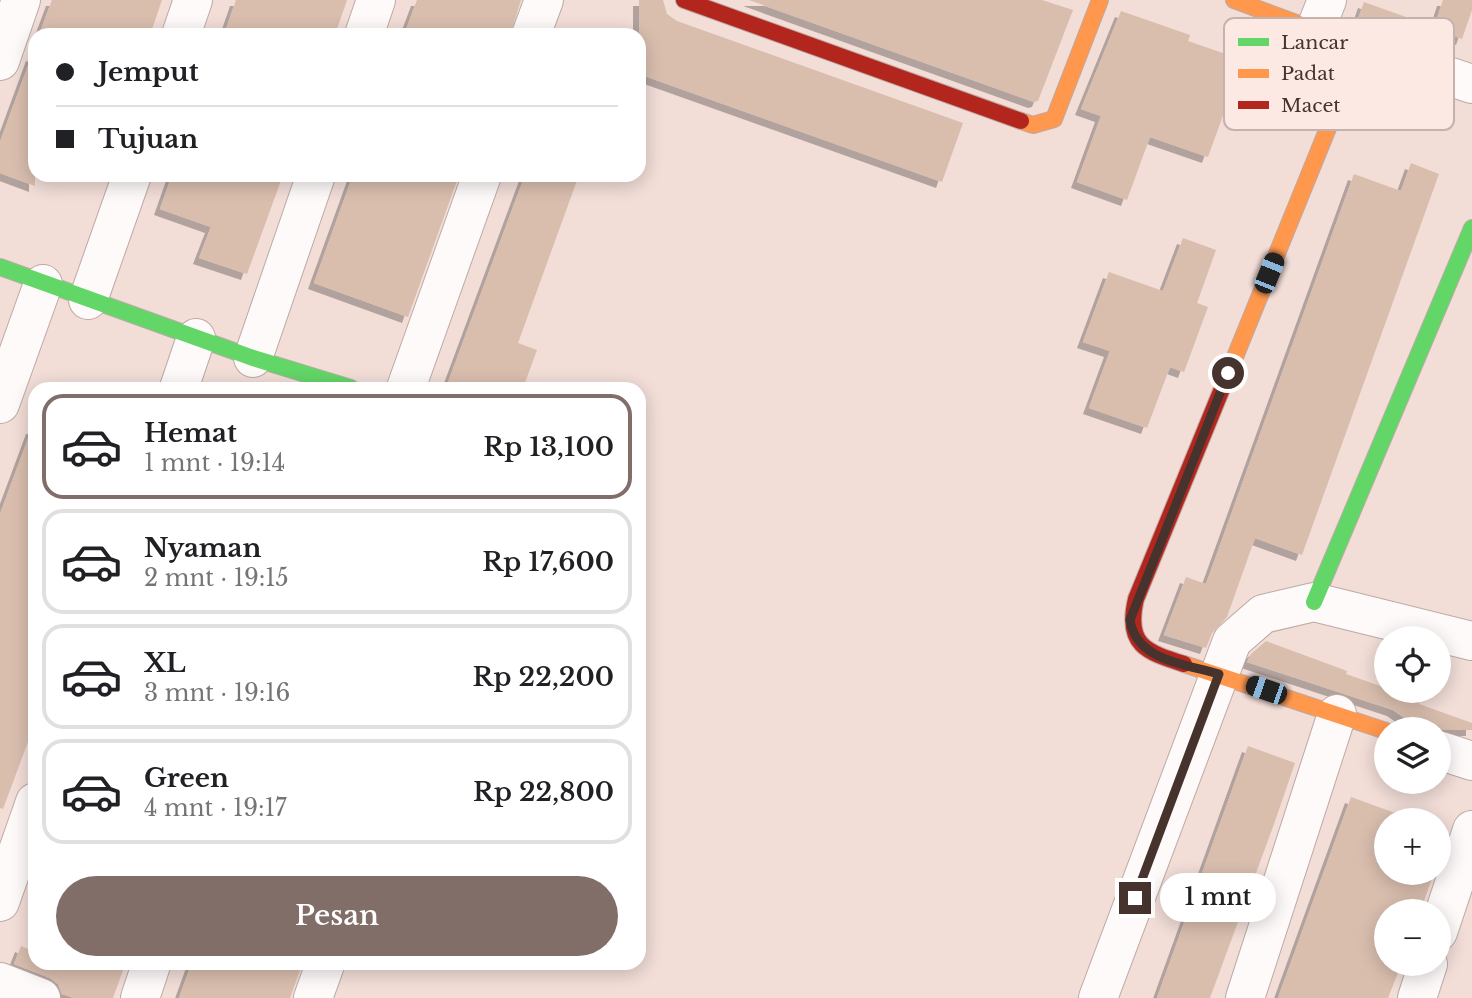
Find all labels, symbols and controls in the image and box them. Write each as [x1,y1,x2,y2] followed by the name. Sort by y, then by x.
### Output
[1224,18,1454,130] legend
[1281,31,1348,54] text: Lancar
[98,56,199,88] text: Jemput
[1281,62,1336,85] text: Padat
[1281,94,1341,117] text: Macet
[98,123,198,155] text: Tujuan
[1252,250,1287,296] car
[1212,357,1244,389] route start
[60,415,123,478] icon: car
[144,417,237,449] text: Hemat
[483,431,614,463] text: Rp 13,100
[144,449,285,477] text: 1 mnt · 19:14
[60,530,123,593] icon: car
[144,532,261,564] text: Nyaman
[482,546,614,578] text: Rp 17,600
[144,564,289,592] text: 2 mnt · 19:15
[1374,626,1451,976] map controls
[1374,626,1451,703] button: locate
[60,645,123,708] icon: car
[144,647,186,679] text: XL
[473,661,614,693] text: Rp 22,200
[1243,673,1290,707] car
[144,679,290,707] text: 3 mnt · 19:16
[1374,717,1451,794] button: layers
[60,760,123,823] icon: car
[144,762,229,794] text: Green
[473,776,614,808] text: Rp 22,800
[144,794,286,822] text: 4 mnt · 19:17
[1374,808,1451,885] button: +
[1160,874,1275,922] callout: 1 mnt
[56,876,618,956] button: Pesan
[1119,882,1151,914] route end
[1185,883,1251,911] text: 1 mnt
[1374,899,1451,976] button: −

